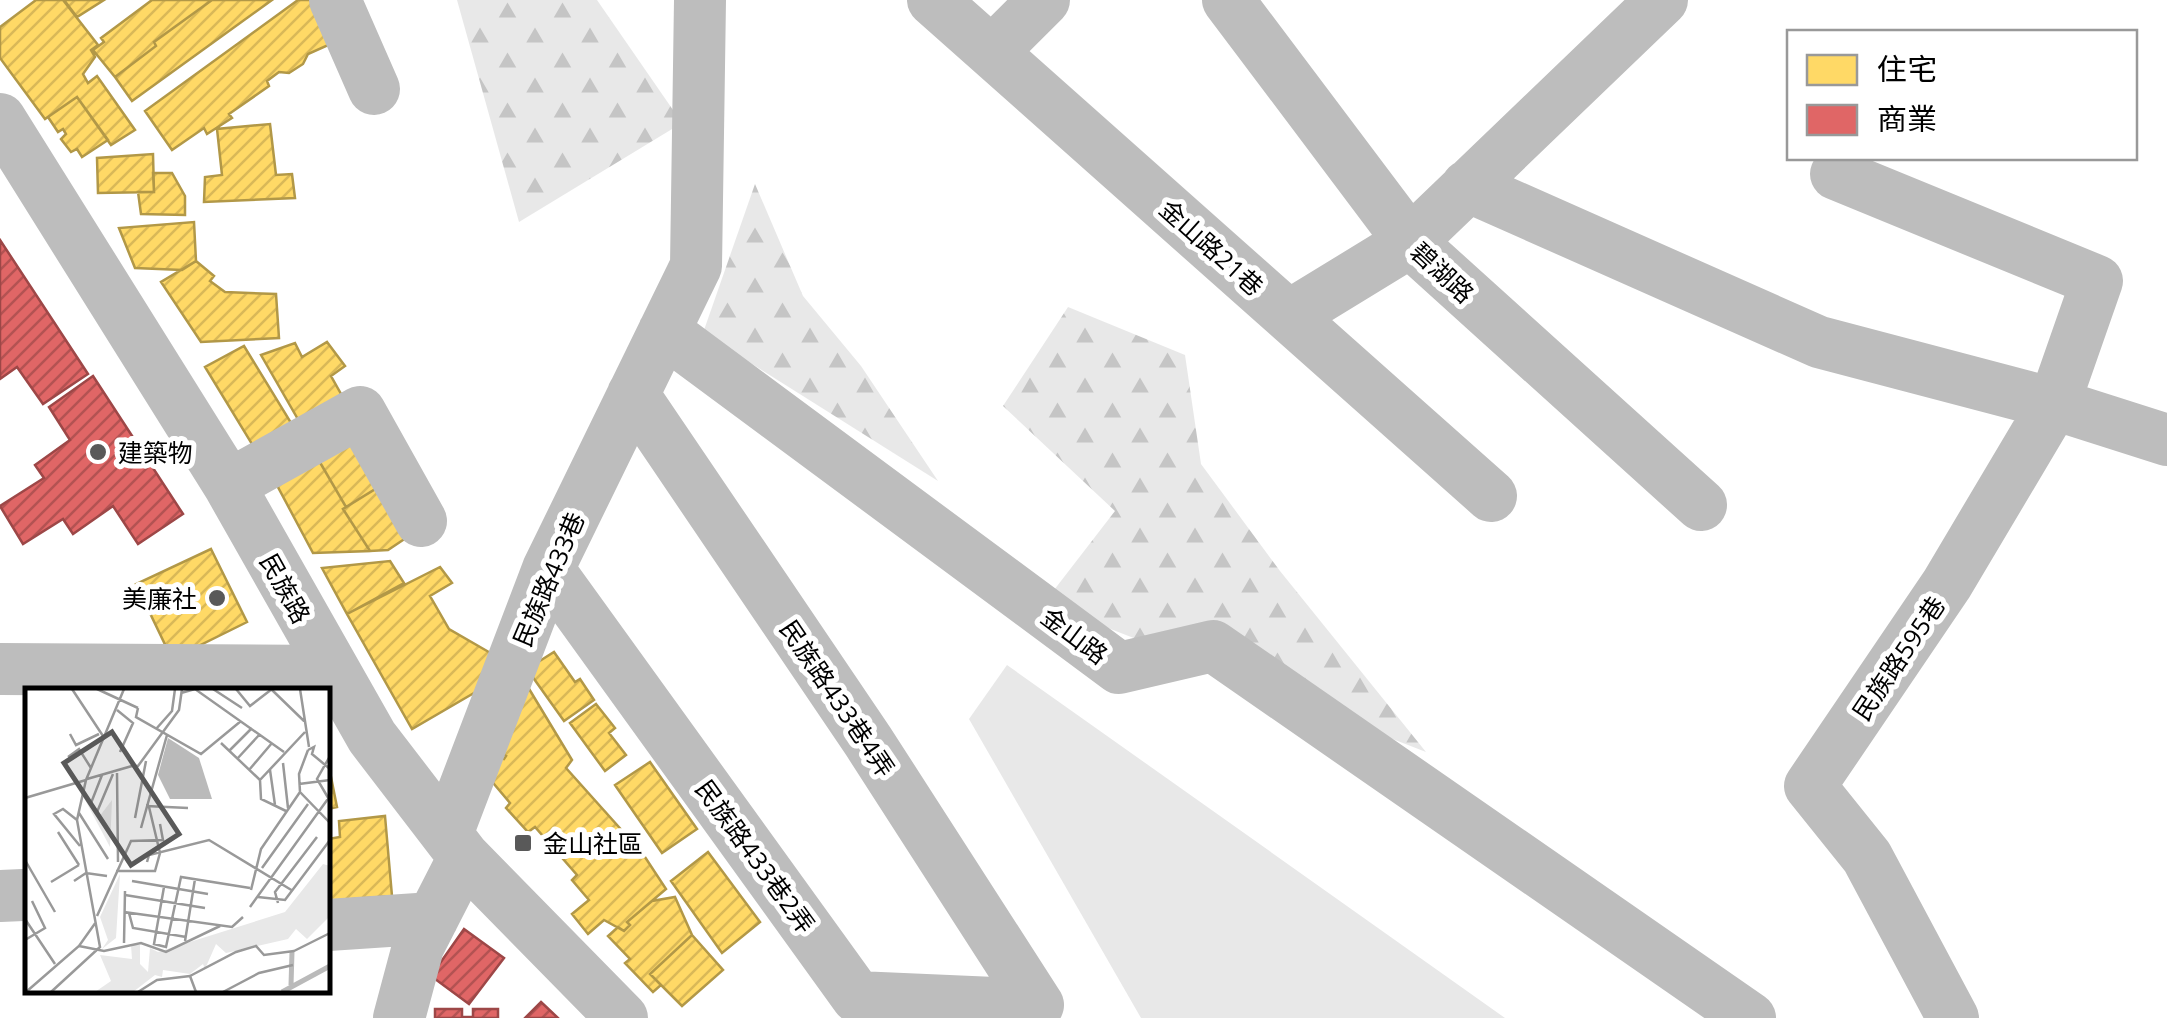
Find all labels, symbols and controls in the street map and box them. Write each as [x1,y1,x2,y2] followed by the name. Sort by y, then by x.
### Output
[1787,30,2137,160] legend
[1877,48,1937,89] text: 住宅
[1877,98,1937,139] text: 商業
[1153,191,1271,303] street label: 金山路21巷
[1404,234,1482,310] street label: 碧湖路
[118,435,193,469] place label: 建築物
[87,441,109,463] marker: 建築物
[504,507,592,651] street label: 民族路433巷
[253,547,319,629] street label: 民族路
[122,581,197,615] place label: 美廉社
[206,587,228,609] marker: 美廉社
[1844,589,1952,727] street label: 民族路595巷
[1035,599,1115,671] street label: 金山路
[773,613,903,783] street label: 民族路433巷4弄
[25,688,330,993] inset map
[689,772,823,940] street label: 民族路433巷2弄
[543,826,643,860] place label: 金山社區
[512,832,534,854] marker: 金山社區

